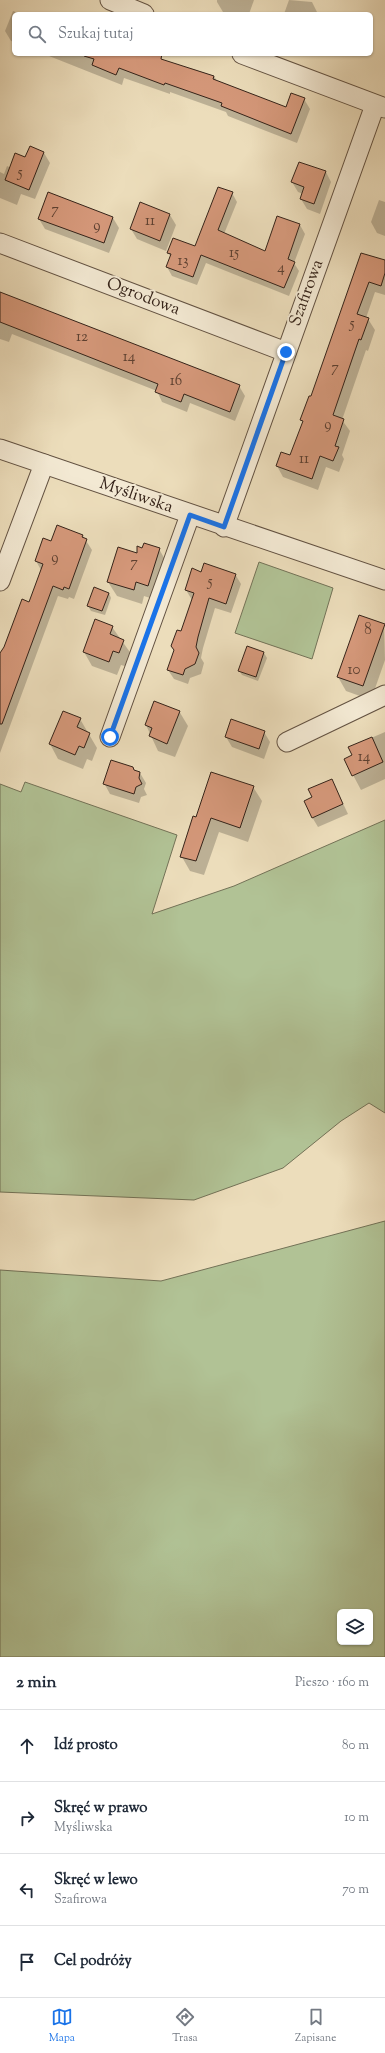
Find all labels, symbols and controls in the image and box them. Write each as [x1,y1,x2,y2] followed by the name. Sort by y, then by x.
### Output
[12,12,373,56] search box
[26,23,48,45] icon: search
[58,24,133,45] text: Szukaj tutaj
[16,163,23,184] house number: 5
[51,200,59,221] house number: 7
[145,211,155,232] house number: 11
[93,216,101,237] house number: 9
[229,243,239,264] house number: 15
[177,251,189,272] house number: 13
[284,256,330,330] street label: Szafirowa
[277,258,285,279] house number: 4
[103,272,184,322] street label: Ogrodowa
[348,314,355,335] house number: 5
[76,327,88,348] house number: 12
[277,343,295,361] route end
[123,347,136,368] house number: 14
[331,358,339,379] house number: 7
[170,371,182,392] house number: 16
[324,415,332,436] house number: 9
[299,449,309,470] house number: 11
[96,472,176,520] street label: Myśliwska
[51,548,59,569] house number: 9
[130,553,138,574] house number: 7
[206,572,213,593] house number: 5
[364,620,372,641] house number: 8
[348,660,361,681] house number: 10
[101,728,119,746] route start
[358,747,371,768] house number: 14
[337,1609,373,1645] map controls
[337,1609,373,1645] button: layers
[16,1671,57,1695] text: 2 min
[295,1674,369,1692] text: Pieszo · 160 m
[16,1735,38,1757] icon: ahead
[54,1735,118,1756] text: Idź prosto
[342,1737,369,1755] text: 80 m
[54,1798,148,1819] text: Skręć w prawo
[16,1807,38,1829] icon: right
[344,1809,369,1827] text: 10 m
[54,1819,113,1837] text: Myśliwska
[54,1870,138,1891] text: Skręć w lewo
[16,1879,38,1901] icon: left
[342,1881,369,1899] text: 70 m
[54,1891,107,1909] text: Szafirowa
[16,1951,38,1973] icon: arrive
[54,1951,132,1972] text: Cel podróży
[49,2006,75,2046] tab: Mapa
[172,2006,198,2046] tab: Trasa
[295,2006,336,2046] tab: Zapisane

